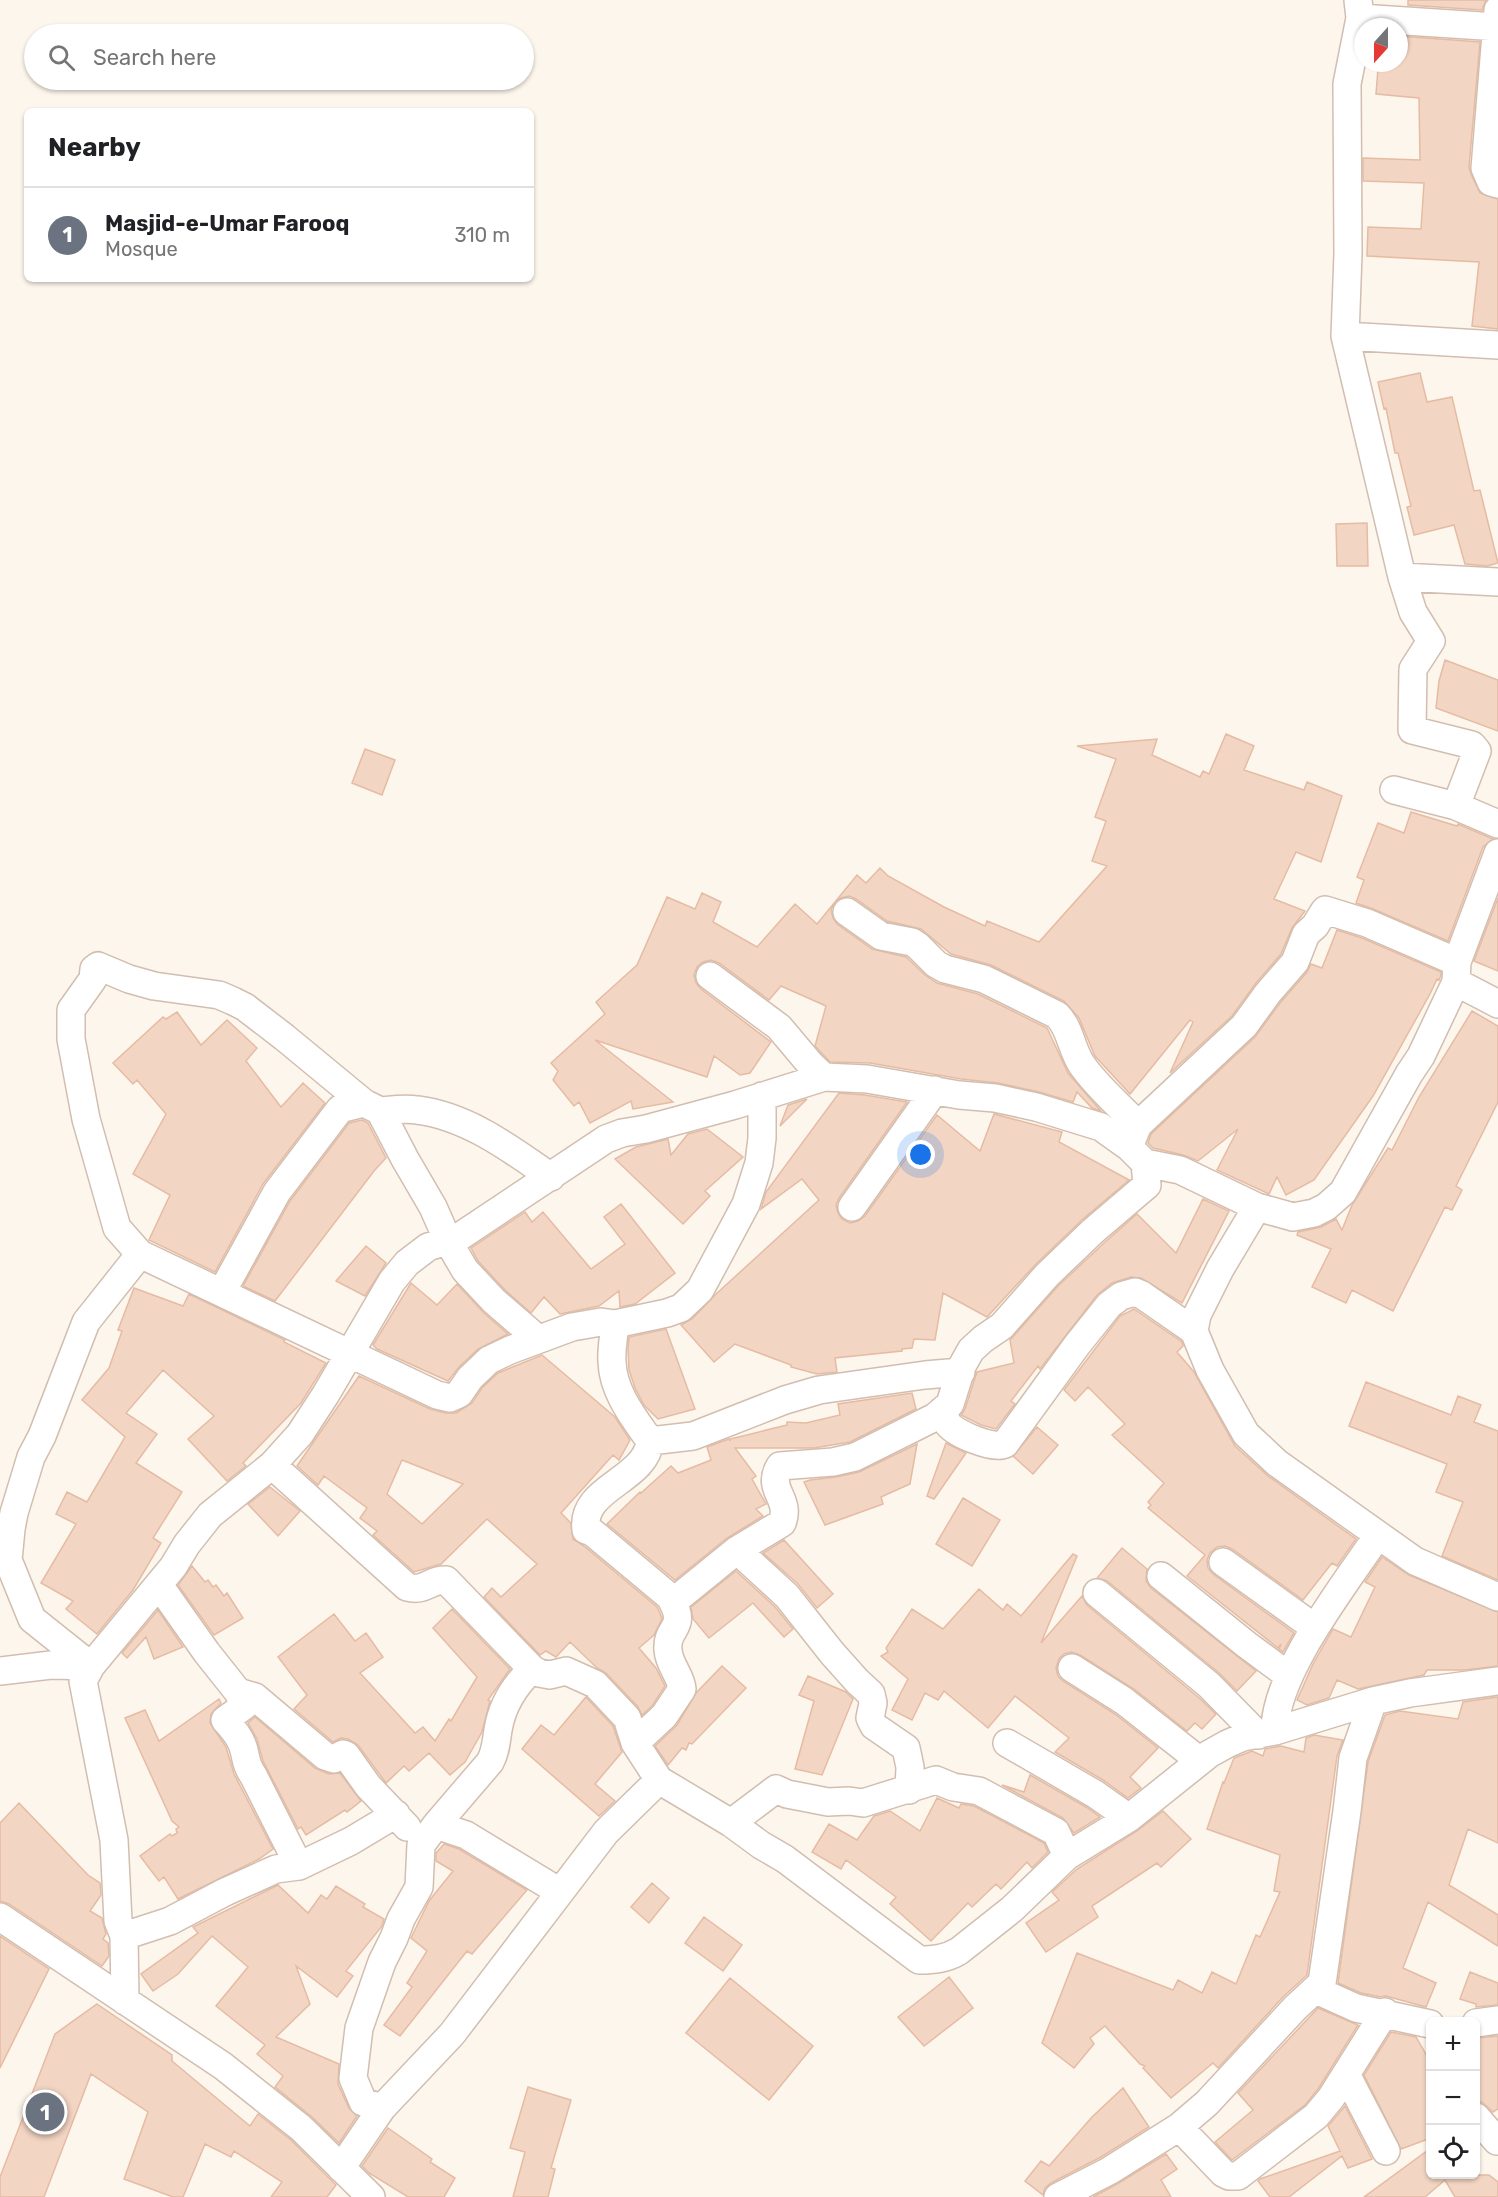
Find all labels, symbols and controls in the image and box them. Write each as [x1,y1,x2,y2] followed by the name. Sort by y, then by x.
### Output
[1354,18,1408,72] north arrow
[24,24,534,90] search box
[45,41,78,74] icon: search
[93,44,216,71] text: Search here
[48,132,141,163] text: Nearby
[105,210,349,237] text: Masjid-e-Umar Farooq
[63,223,72,247] text: 1
[454,223,510,247] text: 310 m
[105,237,178,261] text: Mosque
[906,1140,935,1169] your location
[1426,2017,1480,2179] map controls
[1426,2017,1480,2071] button: +
[1426,2071,1480,2125] button: −
[26,2090,64,2134] pin: 1
[1426,2125,1480,2179] button: locate

